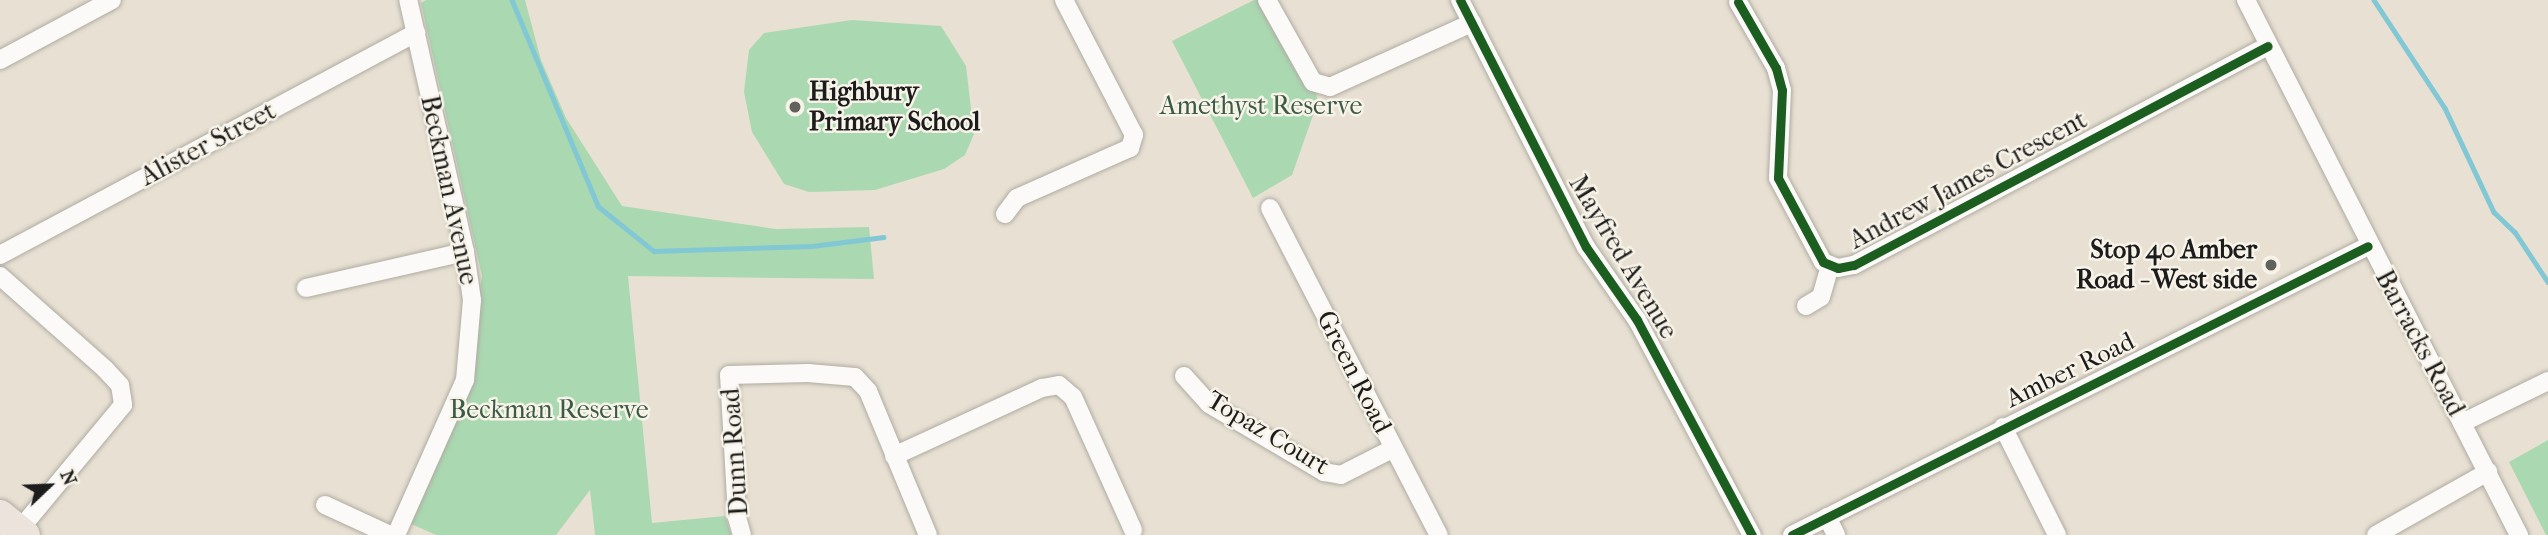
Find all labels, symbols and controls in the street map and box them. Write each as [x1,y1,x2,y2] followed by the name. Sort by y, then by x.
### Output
[809,76,980,138] place label: Highbury Primary School
[1160,90,1362,122] park label: Amethyst Reserve
[414,92,484,288] street label: Beckman Avenue
[135,95,281,193] street label: Alister Street
[787,99,803,115] marker: Highbury Primary School
[1844,104,2092,256] street label: Andrew James Crescent
[1562,170,1684,344] street label: Mayfred Avenue
[2076,234,2257,296] place label: Stop 40 Amber Road - West side
[2263,257,2279,273] marker: Stop 40 Amber Road - West side
[2368,265,2472,421] street label: Barracks Road
[1310,305,1398,439] street label: Green Road
[2001,325,2139,415] street label: Amber Road
[1201,384,1335,482] street label: Topaz Court
[715,387,755,517] street label: Dunn Road
[449,394,649,426] park label: Beckman Reserve
[14,451,84,521] north arrow
[55,467,81,489] text: N

